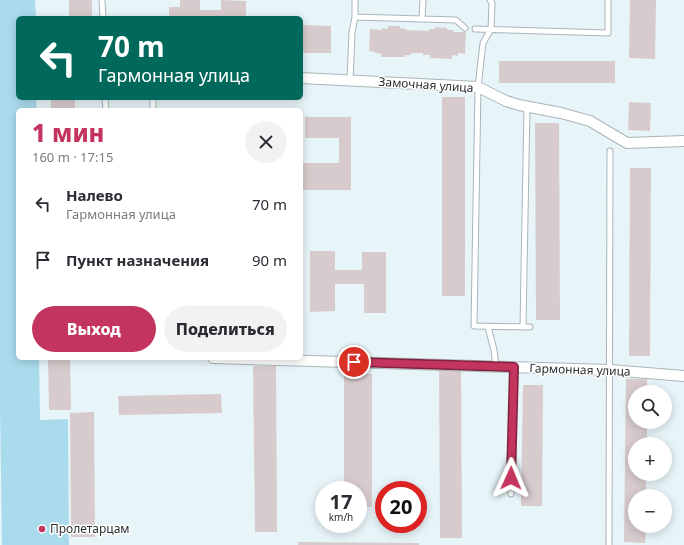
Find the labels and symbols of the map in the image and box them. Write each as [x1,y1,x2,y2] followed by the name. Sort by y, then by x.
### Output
[378,73,474,96] street label: Замочная улица
[337,345,371,379] pin
[529,359,631,380] street label: Гармонная улица
[490,457,532,499] position arrow
[375,481,427,533] speed limit sign: 20
[50,520,130,537] place label: Пролетарцам
[37,524,47,534] marker: Пролетарцам

